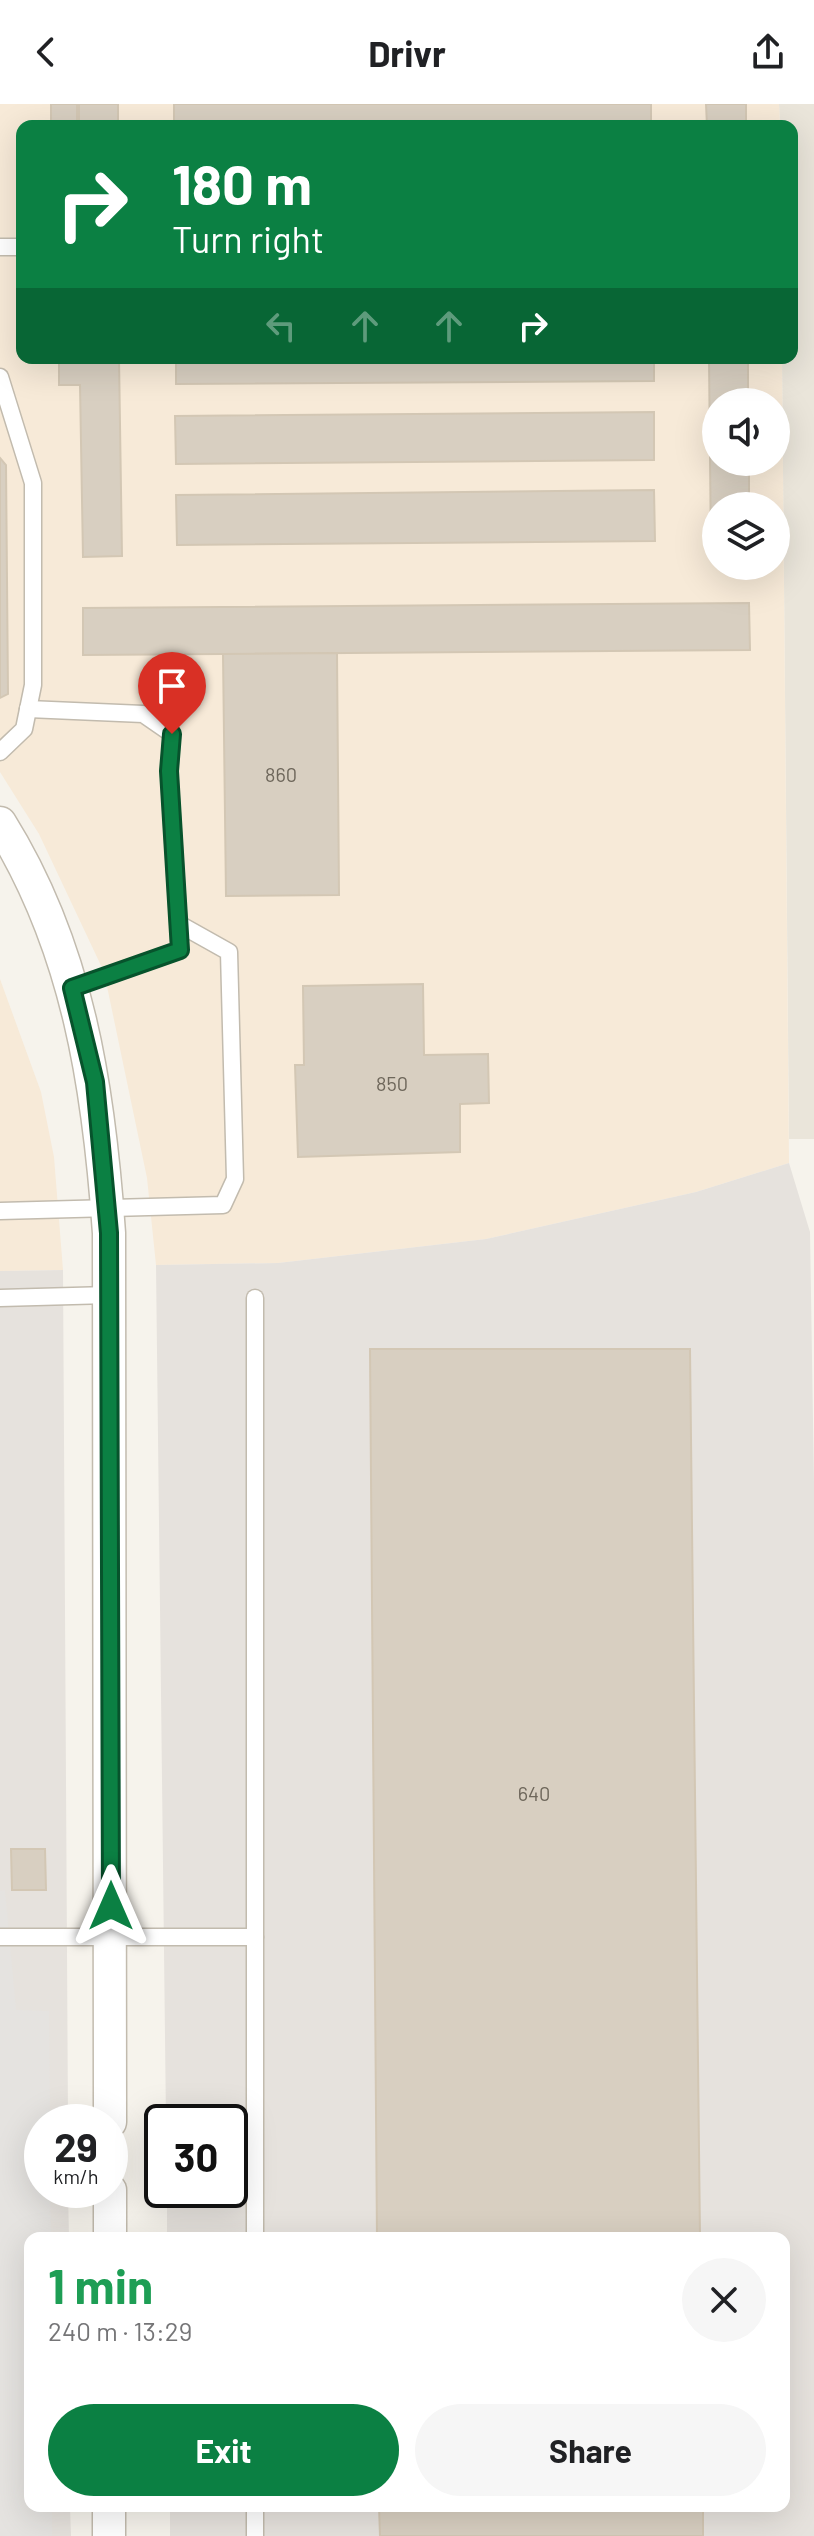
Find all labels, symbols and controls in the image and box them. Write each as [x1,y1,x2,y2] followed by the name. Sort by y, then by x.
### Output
[24,30,68,74] icon: back
[746,30,790,74] icon: share
[368,31,446,74] text: Drivr
[172,149,312,216] text: 180 m
[40,152,144,256] icon: right
[172,217,324,260] text: Turn right
[259,304,303,348] icon: left
[343,304,387,348] icon: ahead
[427,304,471,348] icon: ahead
[511,304,555,348] icon: right
[702,388,790,580] map controls
[702,388,790,476] button: sound
[702,492,790,580] button: layers
[138,652,206,734] pin
[150,664,194,708] icon: arrive
[265,762,297,786] house number: 860
[376,1071,408,1095] house number: 850
[518,1781,550,1805] house number: 640
[69,1864,153,1948] position arrow
[144,2104,248,2208] speed limit sign: 30
[54,2122,98,2170] text: 29
[53,2164,99,2188] text: km/h
[48,2256,153,2314] text: 1 min
[682,2258,766,2342] button: close
[48,2315,192,2346] text: 240 m · 13:29
[48,2404,399,2496] button: Exit
[415,2404,766,2496] button: Share

